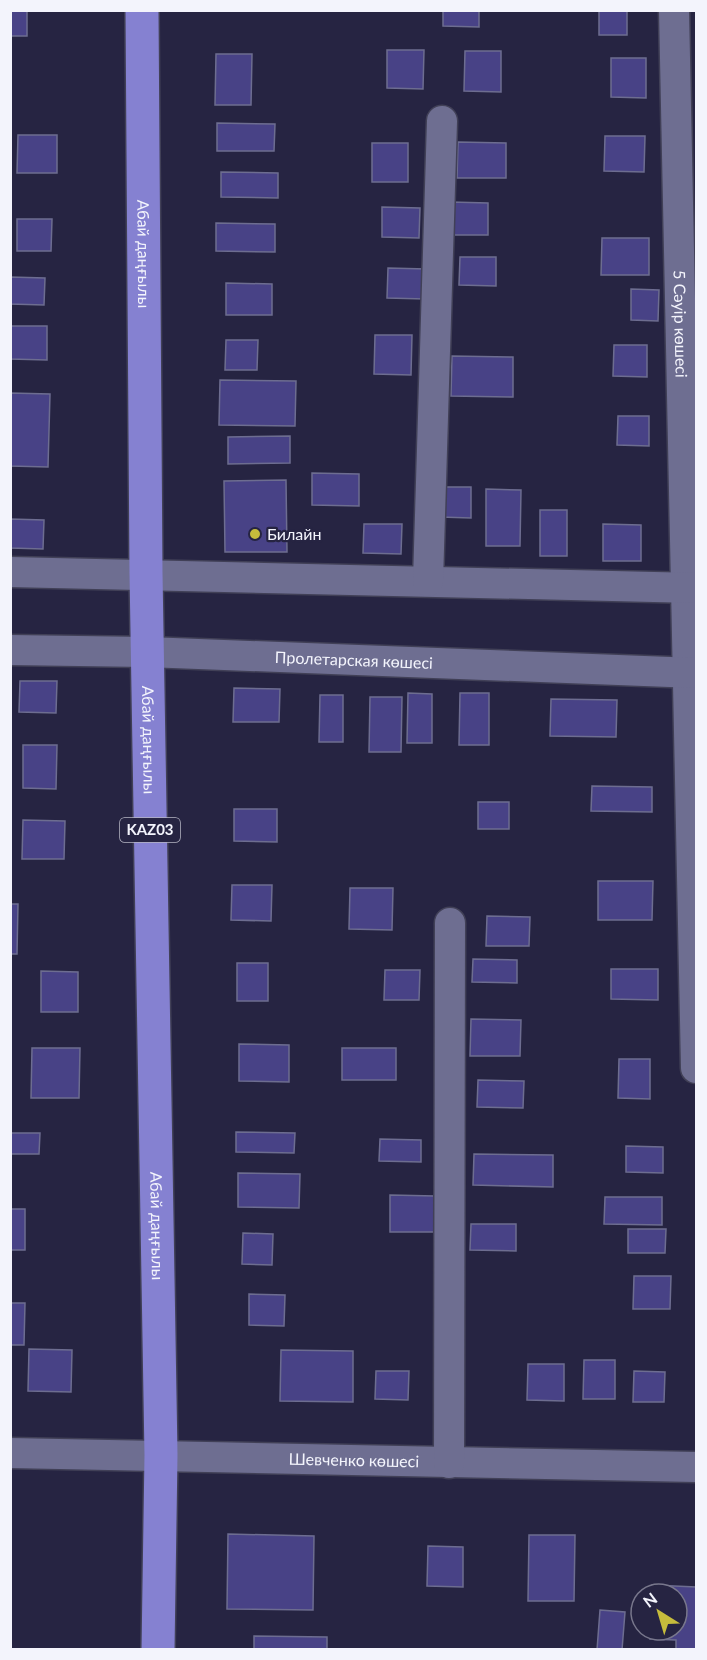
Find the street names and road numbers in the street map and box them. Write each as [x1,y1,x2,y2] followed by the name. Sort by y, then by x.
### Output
[134,200,154,308] street label: Абай даңғылы
[670,270,692,378] street label: 5 Сәуір көшесі
[274,647,433,672] street label: Пролетарская көшесі
[139,686,160,794] street label: Абай даңғылы
[120,818,180,842] road number: KАZ03
[147,1172,168,1280] street label: Абай даңғылы
[289,1449,419,1470] street label: Шевченко көшесі

